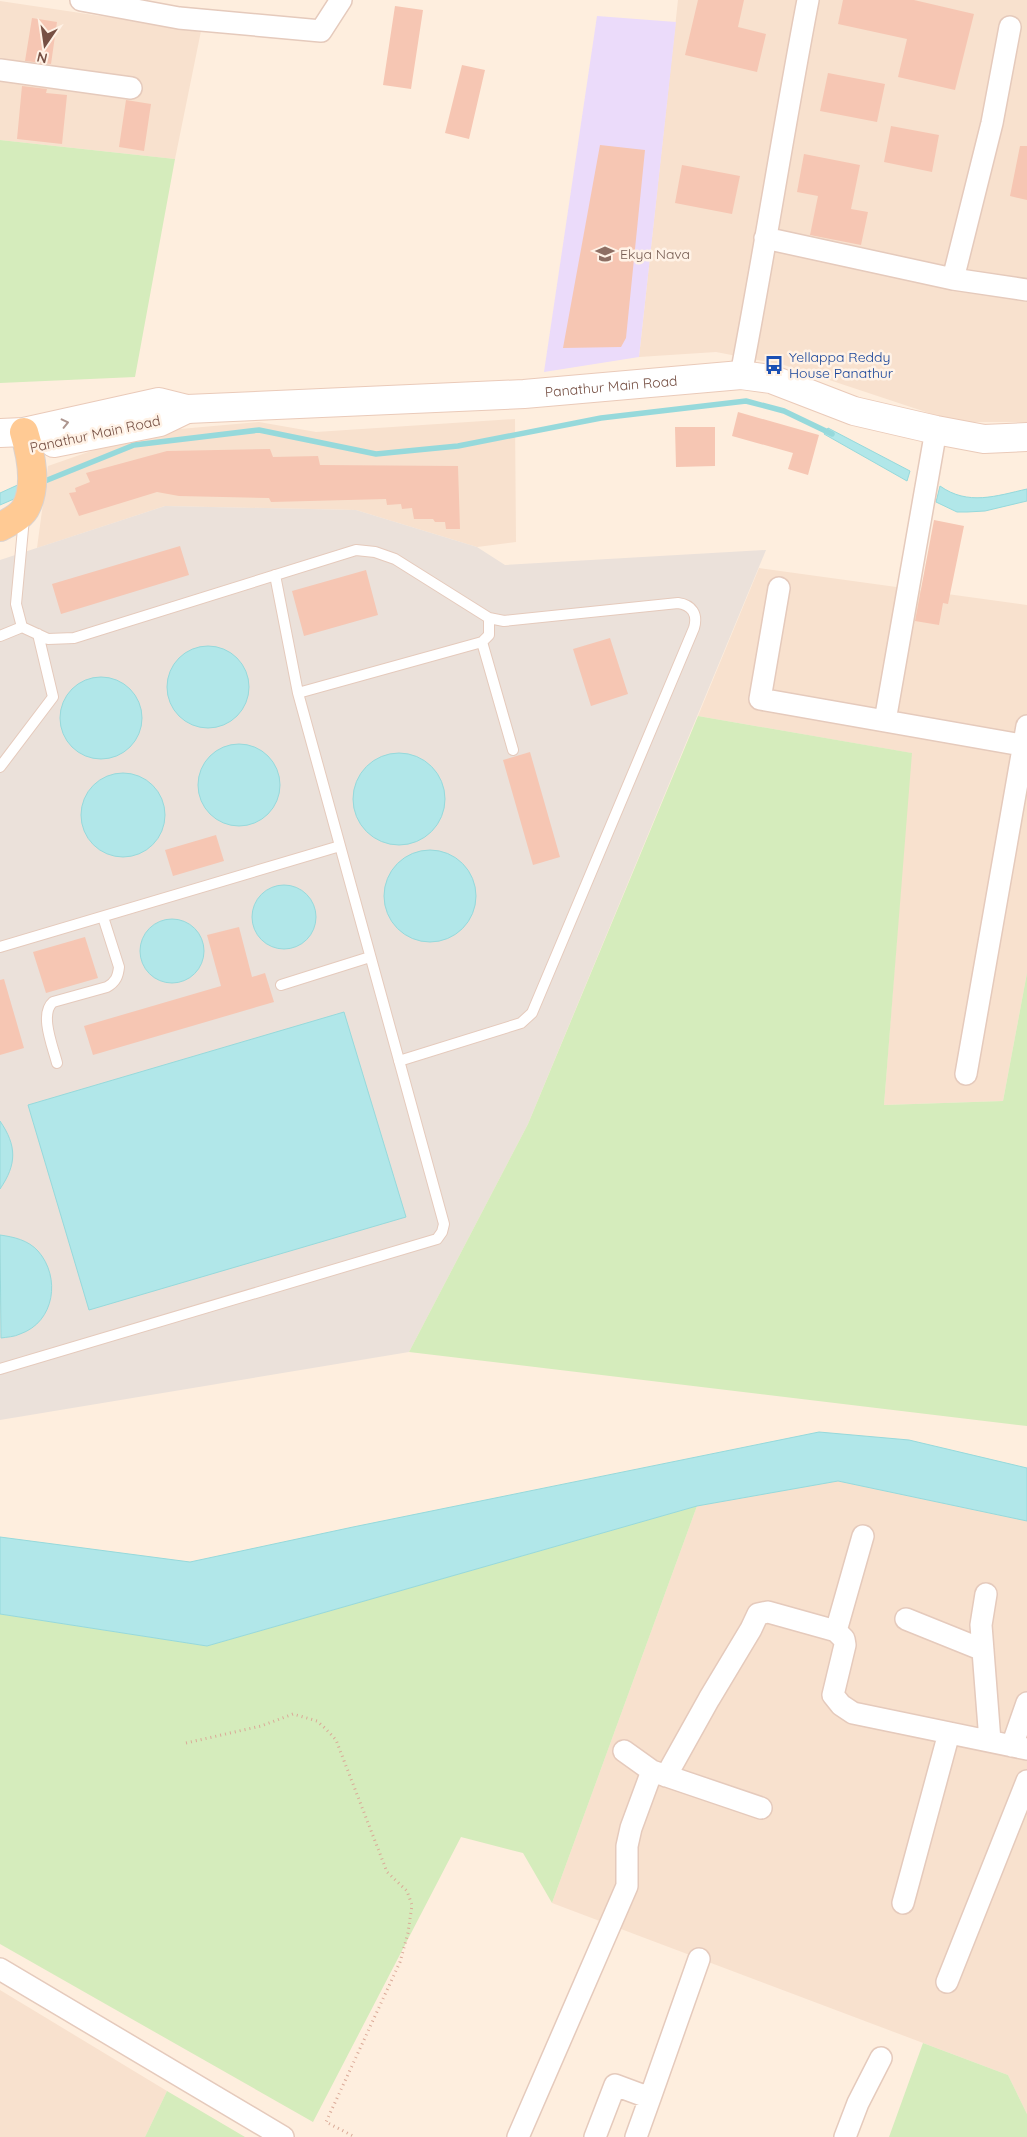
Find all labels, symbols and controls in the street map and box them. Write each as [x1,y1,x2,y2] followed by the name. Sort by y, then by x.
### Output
[20,20,70,70] north arrow
[35,48,49,68] text: N
[594,243,616,265] school or university icon: Ekya Nava
[620,245,690,263] place label: Ekya Nava
[789,348,894,382] place label: Yellappa Reddy House Panathur
[763,354,785,376] bus stop icon: Yellappa Reddy House Panathur
[544,372,678,401] street label: Panathur Main Road
[28,411,162,457] street label: Panathur Main Road
[61,418,70,429] one-way arrow

